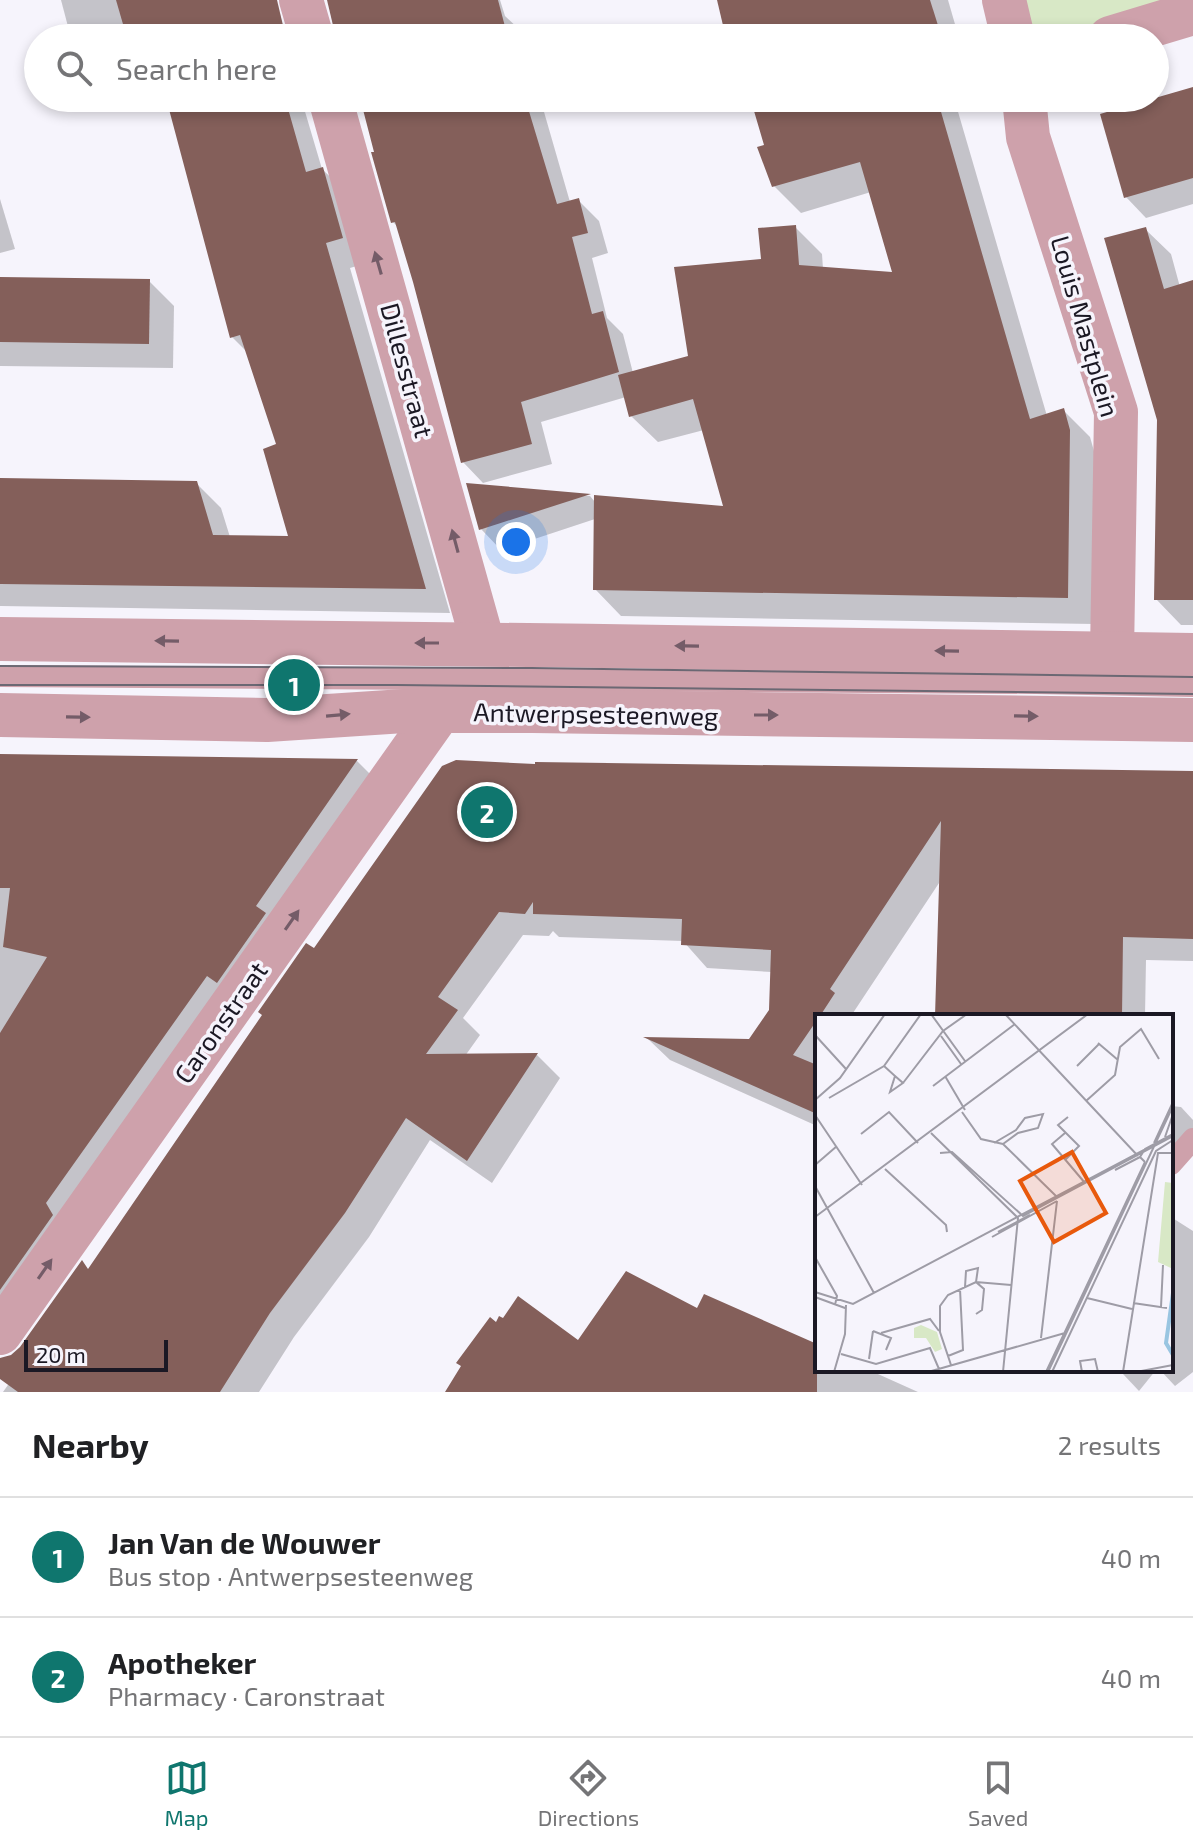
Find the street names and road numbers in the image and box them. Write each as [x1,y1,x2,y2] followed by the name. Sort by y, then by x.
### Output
[1045,232,1127,420] street label: Louis Mastplein
[375,299,441,441] street label: Dillesstraat
[473,695,719,731] street label: Antwerpsesteenweg
[167,955,273,1089] street label: Caronstraat

